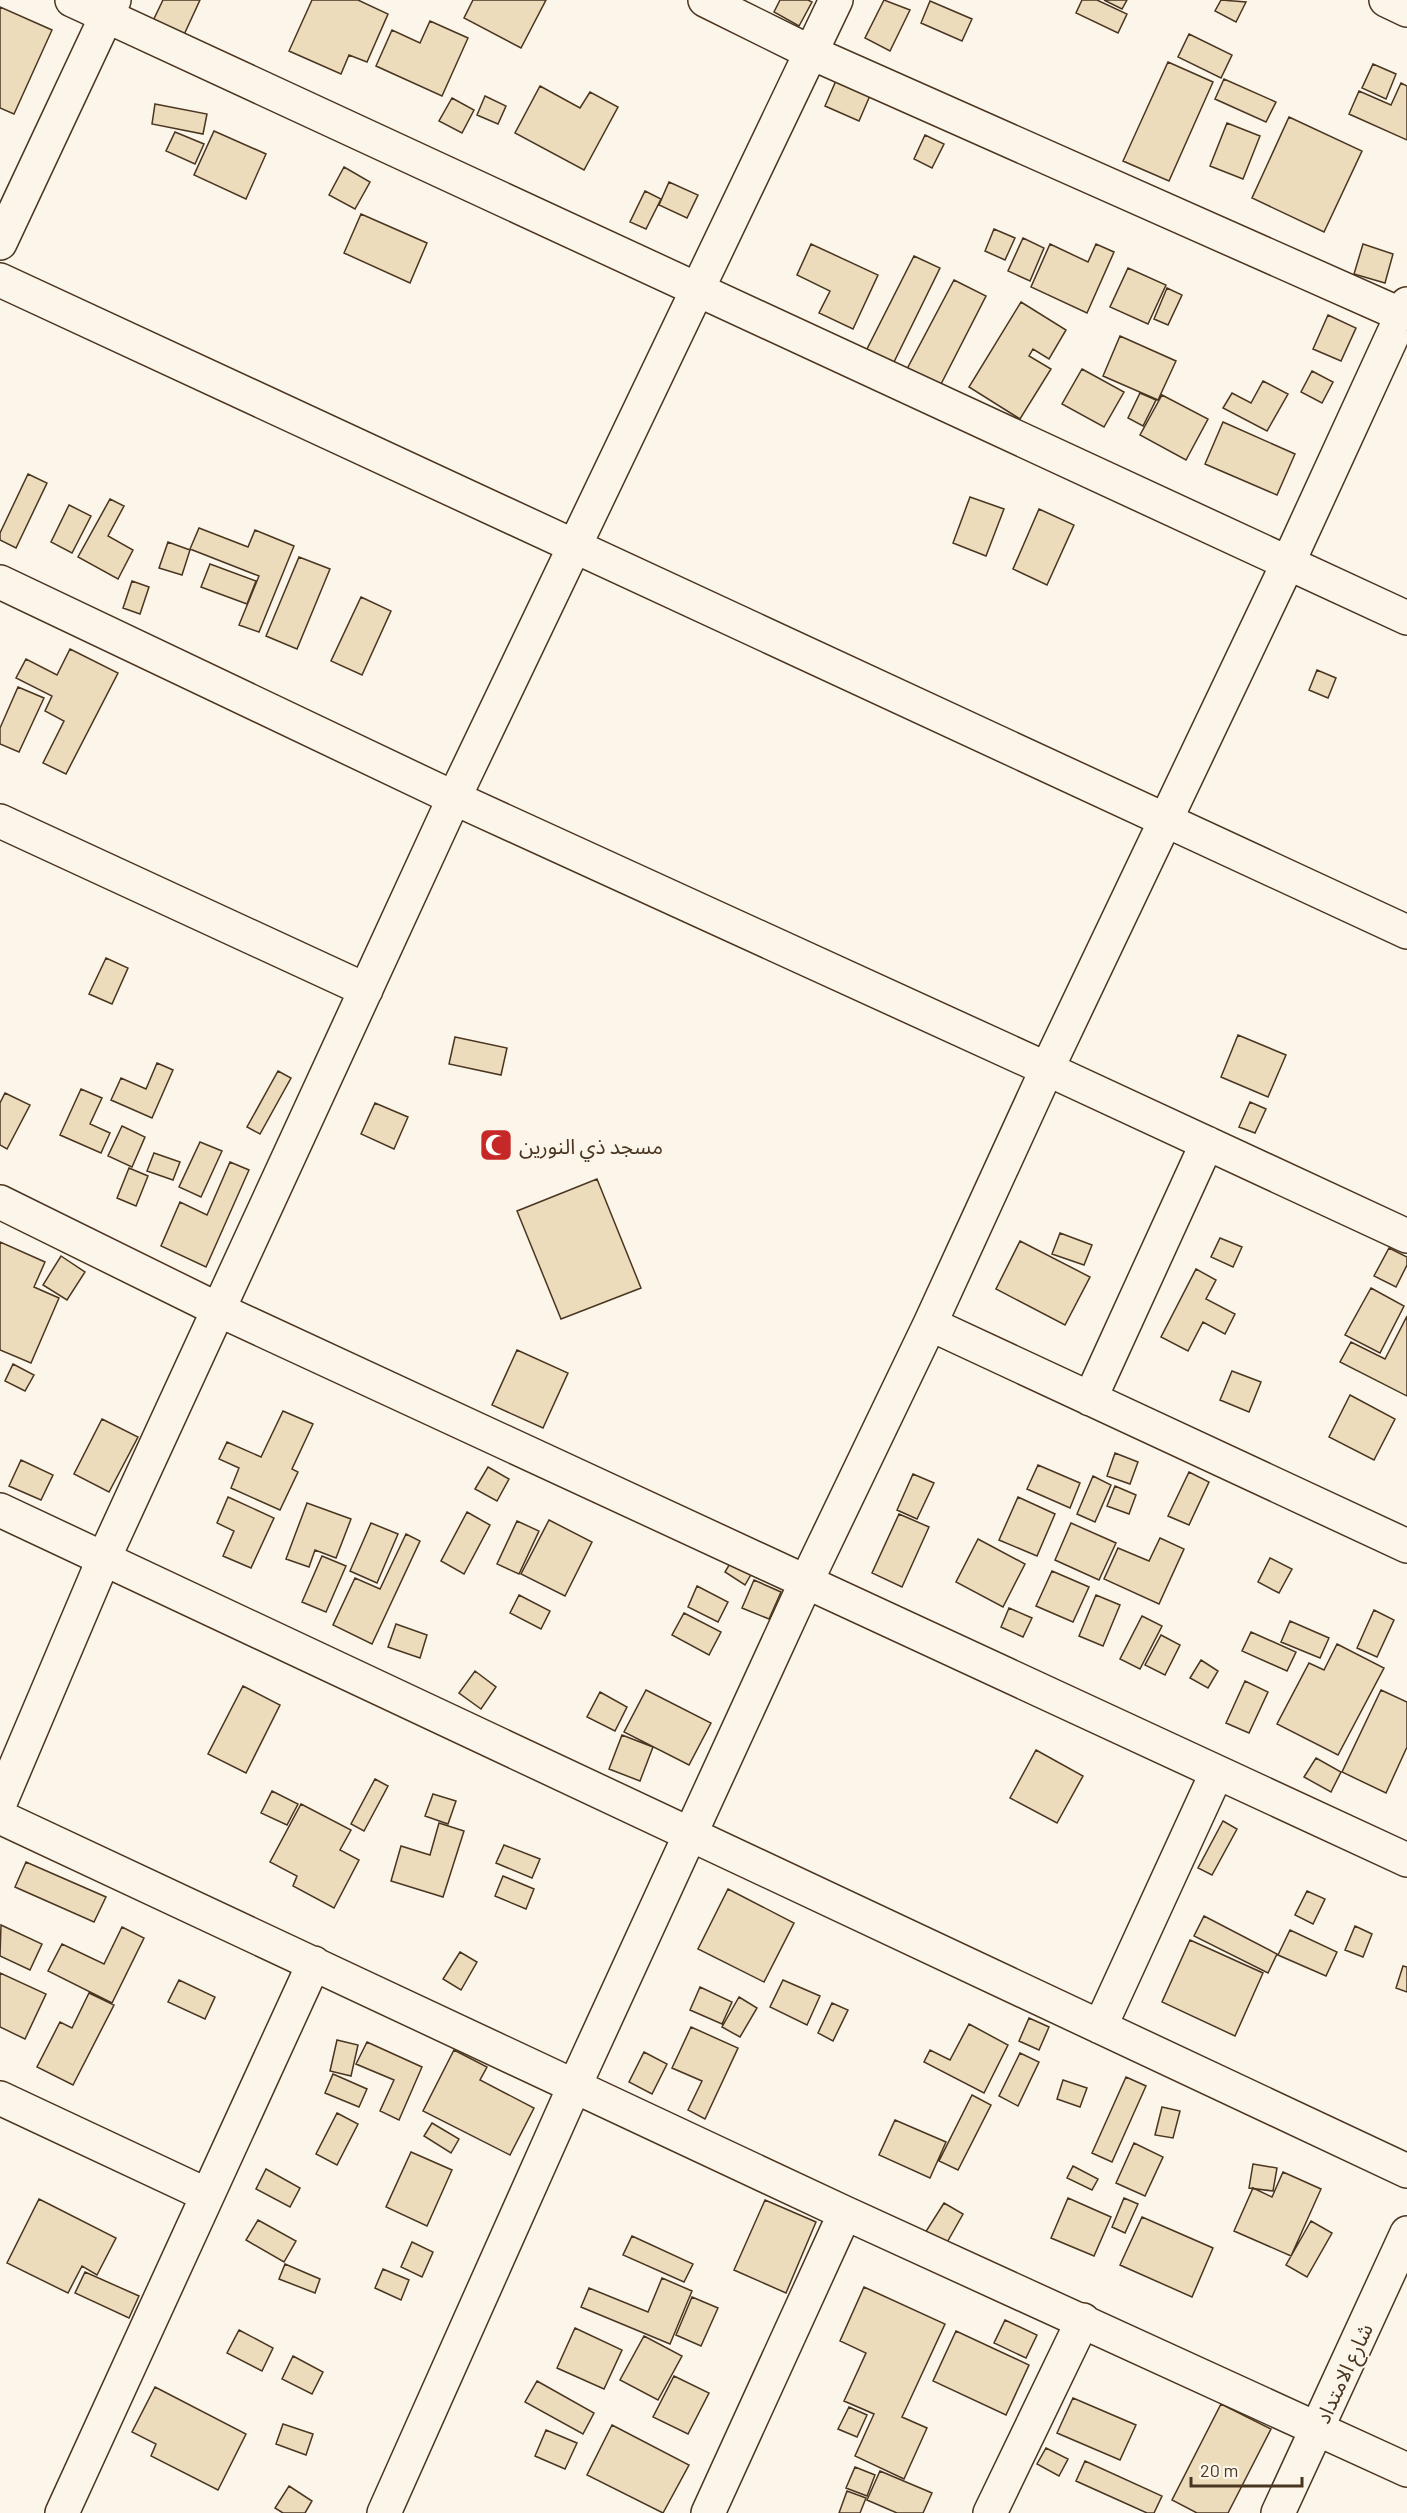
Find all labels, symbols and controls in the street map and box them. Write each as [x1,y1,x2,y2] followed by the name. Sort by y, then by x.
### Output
[478,1127,514,1163] mosque icon: مسجد ذي النورين
[519,1133,663,1162] place label: مسجد ذي النورين
[1309,2319,1381,2429] street label: شارع الامتداد
[1191,2450,1302,2488] scale bar
[1200,2459,1238,2481] text: 20 m

